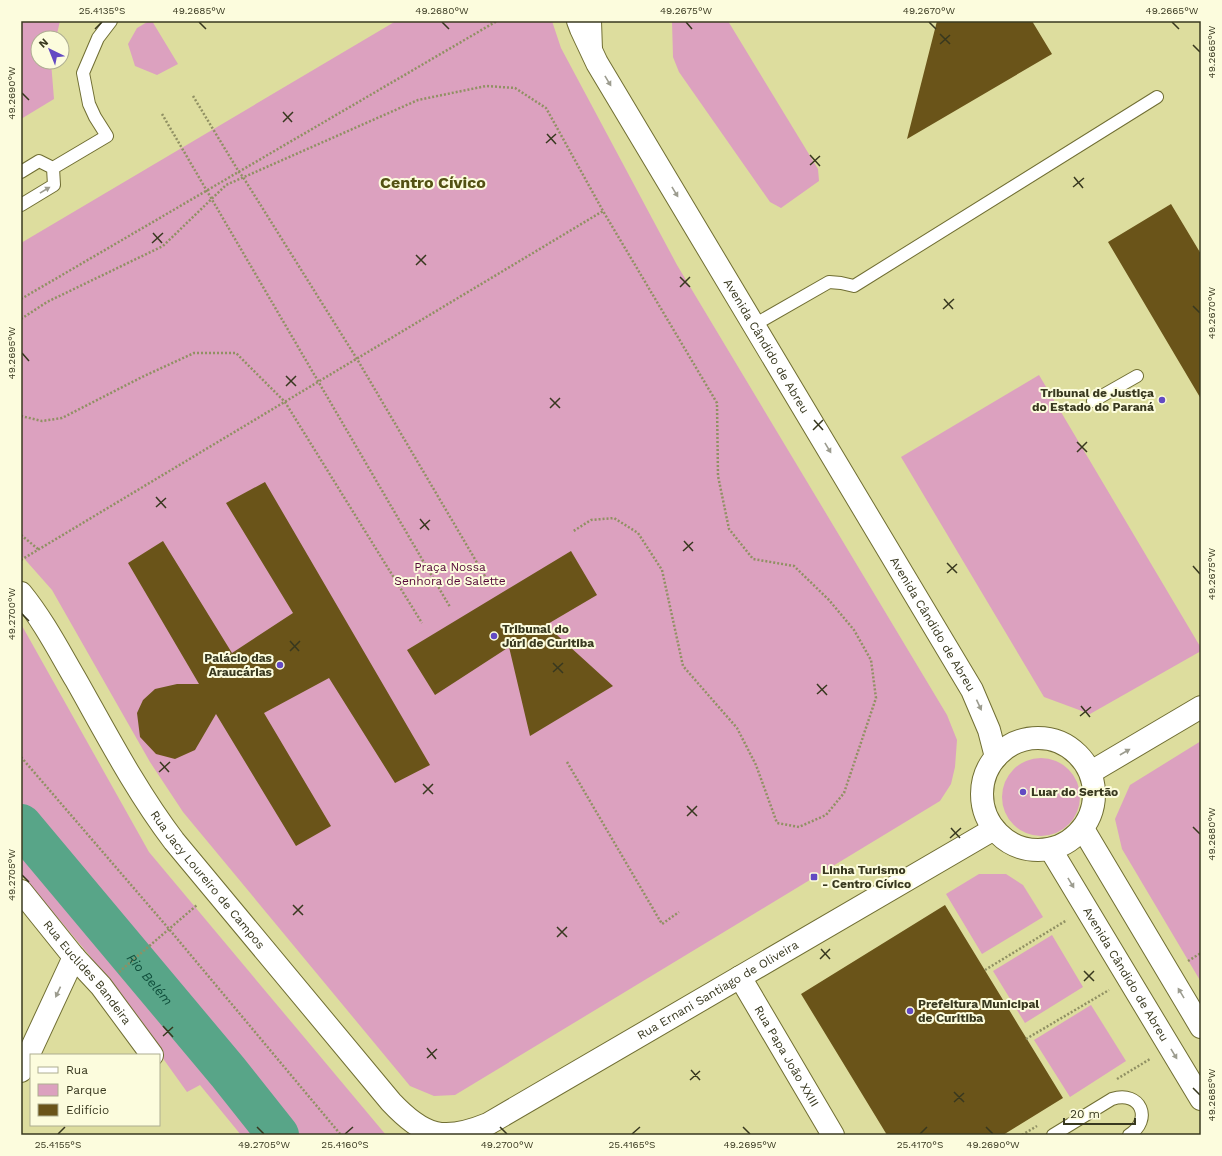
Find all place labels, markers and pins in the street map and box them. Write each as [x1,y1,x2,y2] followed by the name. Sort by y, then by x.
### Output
[1032,386,1154,414] place label: Tribunal de Justiça do Estado do Paraná
[1157,395,1167,405] marker: Tribunal de Justiça do Estado do Paraná
[502,622,594,650] place label: Tribunal do Júri de Curitiba
[489,631,499,641] marker: Tribunal do Júri de Curitiba
[204,651,273,679] place label: Palácio das Araucárias
[275,660,285,670] marker: Palácio das Araucárias
[1031,785,1118,799] place label: Luar do Sertão
[1018,787,1028,797] marker: Luar do Sertão
[822,863,911,891] place label: Linha Turismo - Centro Cívico
[809,872,819,882] marker: Linha Turismo - Centro Cívico
[918,997,1039,1025] place label: Prefeitura Municipal de Curitiba
[905,1006,915,1016] marker: Prefeitura Municipal de Curitiba

